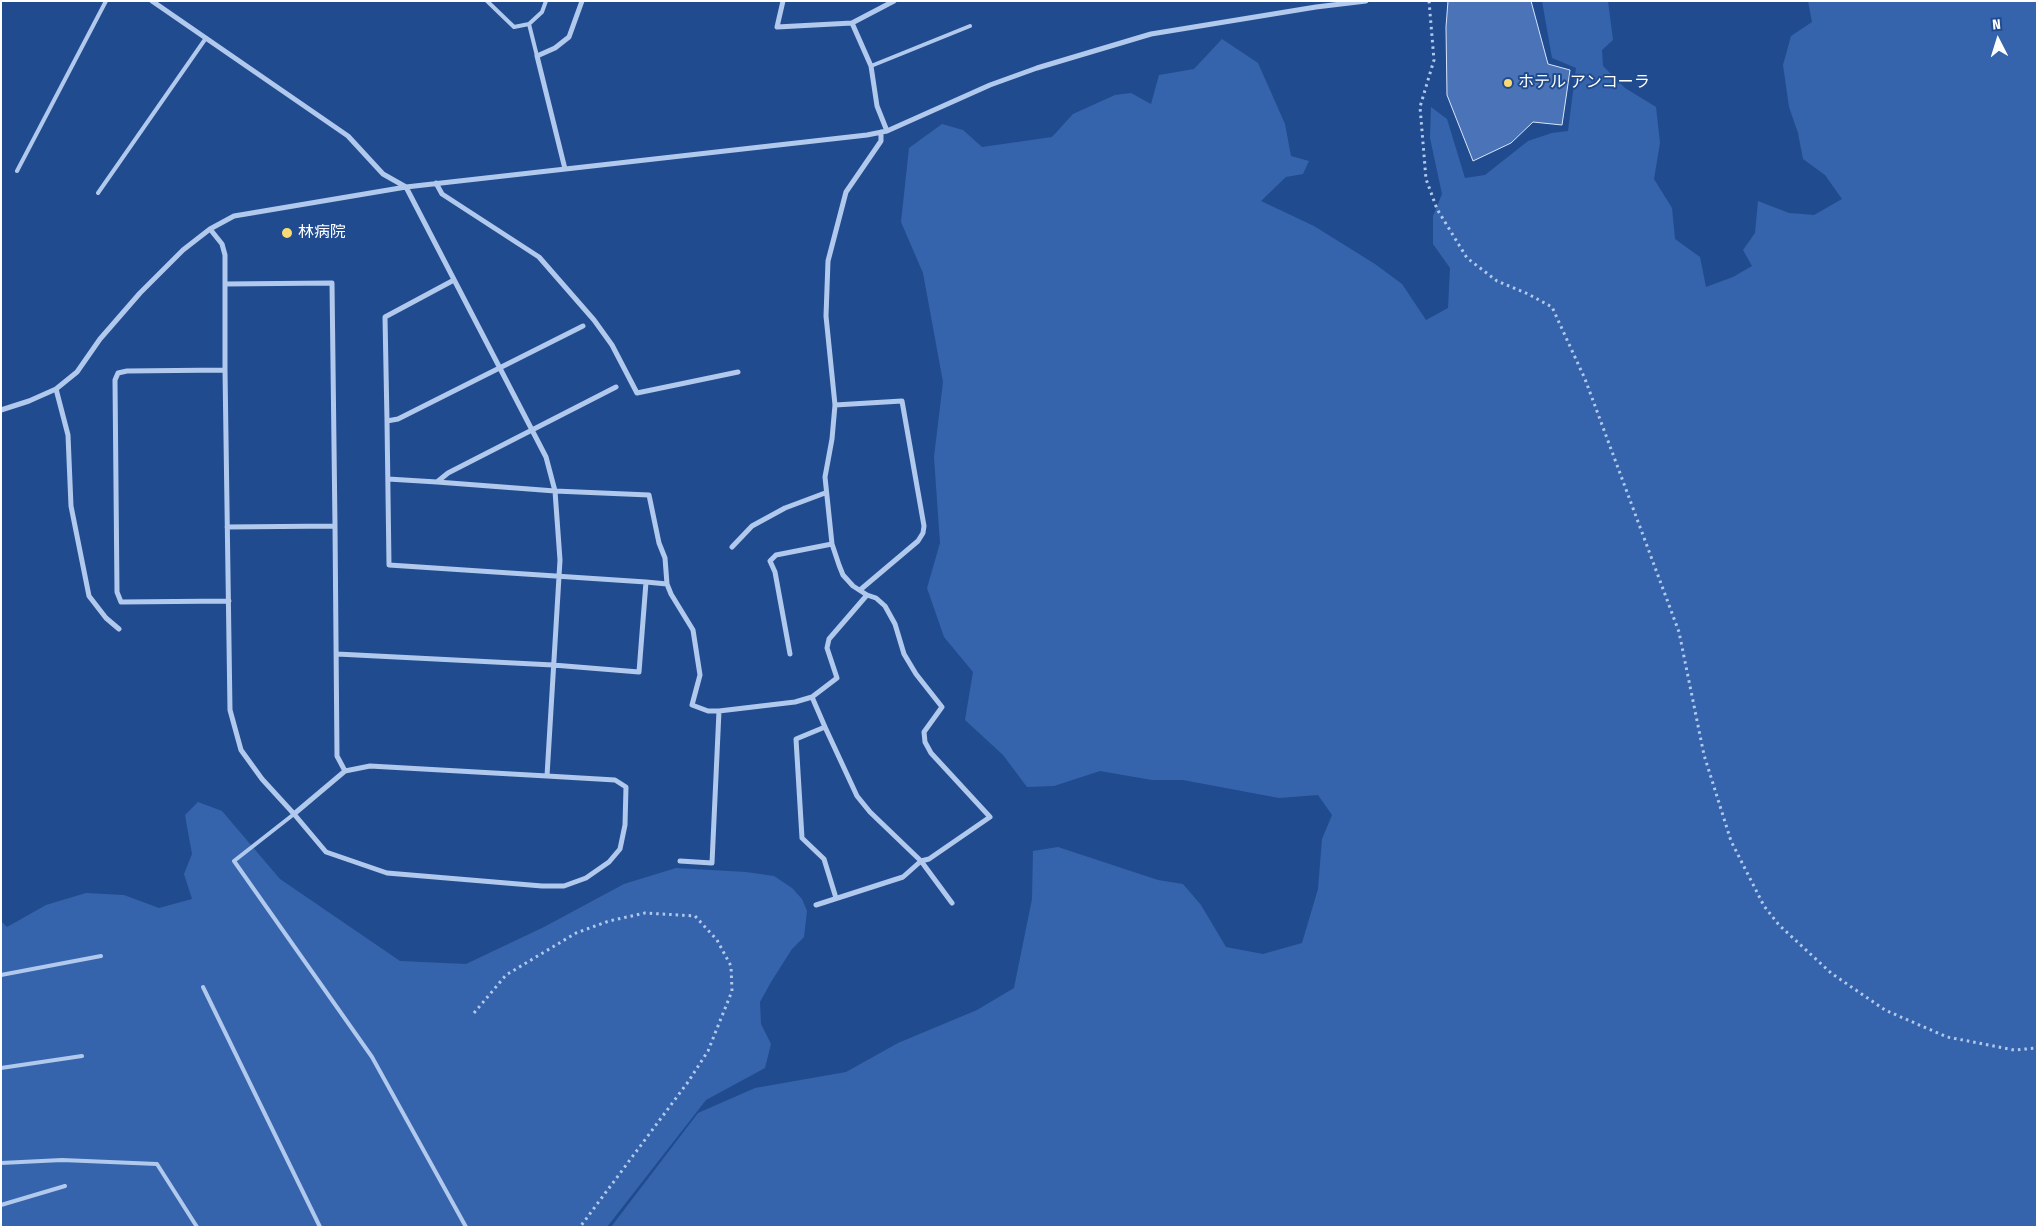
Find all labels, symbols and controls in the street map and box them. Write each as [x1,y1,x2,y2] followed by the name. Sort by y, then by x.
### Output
[1973,15,2023,65] north arrow
[1992,16,2002,33] text: N
[1518,73,1650,93] place label: ホテル アンコーラ
[1502,77,1514,89] marker: ホテル アンコーラ
[298,223,346,243] place label: 林病院
[280,226,294,240] marker: 林病院

